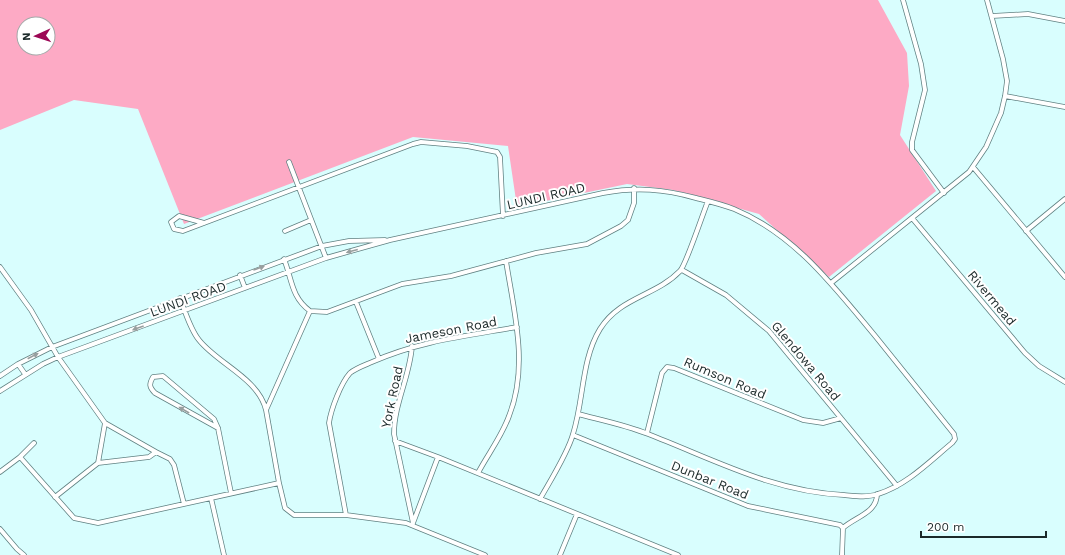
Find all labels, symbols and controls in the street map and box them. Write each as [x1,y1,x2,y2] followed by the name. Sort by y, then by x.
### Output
[16,16,56,56] north arrow
[20,32,33,41] text: N
[505,180,587,212] street label: LUNDI ROAD
[346,248,358,254] one-way arrow
[253,265,265,271] one-way arrow
[965,268,1019,328] street label: Rivermead
[148,278,228,320] street label: LUNDI ROAD
[404,314,498,346] street label: Jameson Road
[769,318,843,404] street label: Glendowa Road
[131,326,143,332] one-way arrow
[28,353,39,359] one-way arrow
[682,354,768,402] street label: Rumson Road
[378,365,406,429] street label: York Road
[178,406,190,413] one-way arrow
[669,458,751,502] street label: Dunbar Road
[921,513,1046,539] scale bar
[927,520,964,534] text: 200 m

